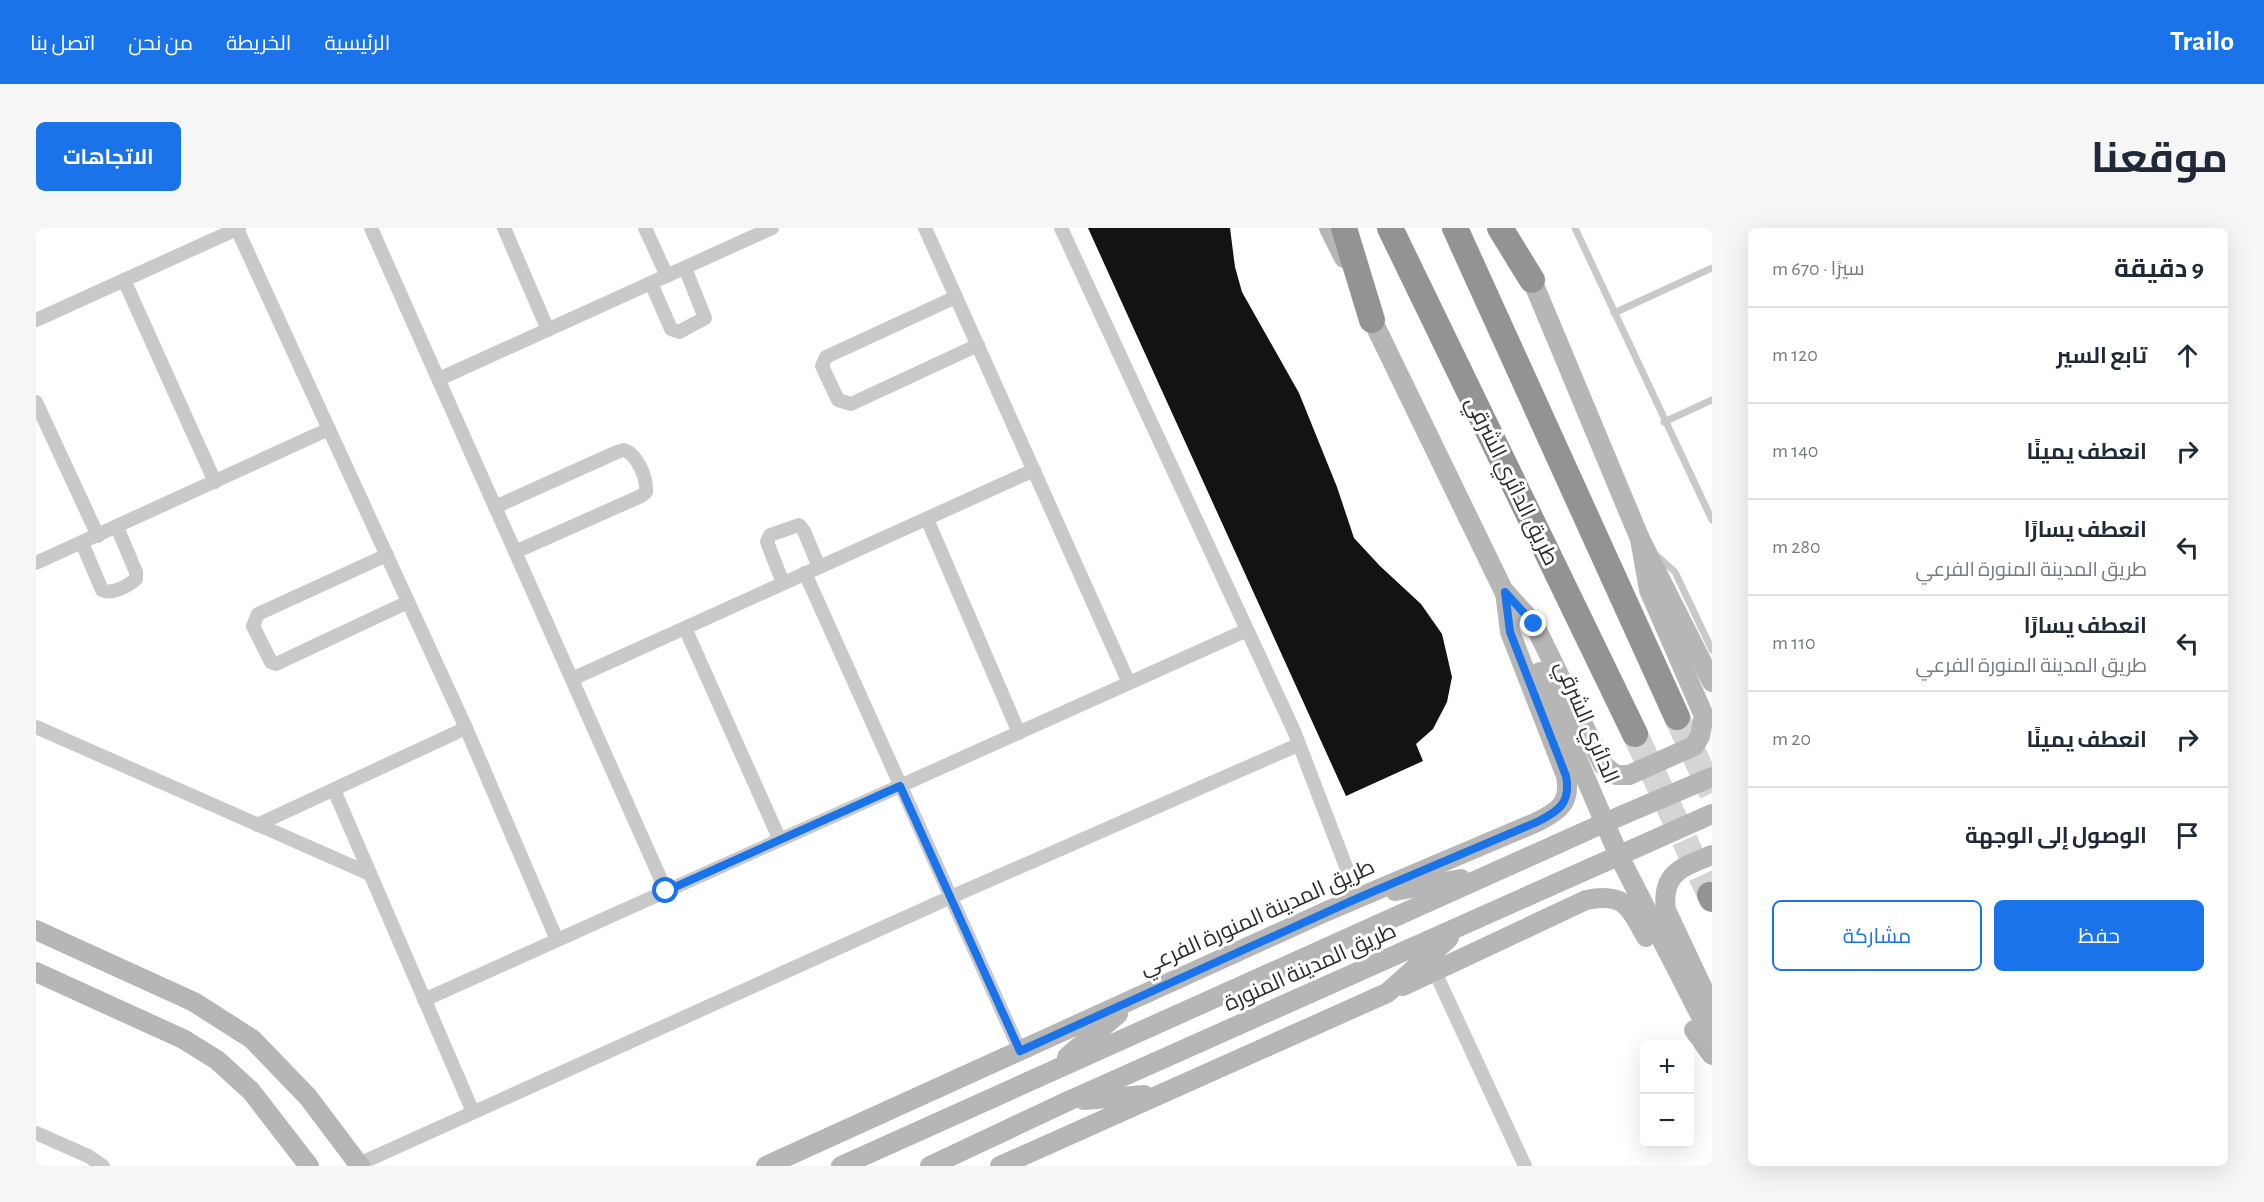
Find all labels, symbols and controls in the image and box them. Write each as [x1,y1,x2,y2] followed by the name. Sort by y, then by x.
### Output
[2170,28,2234,56] text: Trailo
[30,33,95,54] text: اتصل بنا
[128,33,193,54] text: من نحن
[226,33,291,54] text: الخريطة
[324,33,390,54] text: الرئيسية
[36,122,181,191] button: الاتجاهات
[2091,138,2228,180] text: موقعنا
[2114,256,2204,282] text: 9 دقيقة
[1772,259,1865,279] text: سيرًا · 670 m
[2171,339,2204,372] icon: ahead
[1772,345,1818,365] text: 120 m
[2056,345,2147,367] text: تابع السير
[1457,393,1562,571] street label: طريق الدائري الشرقي
[2171,435,2204,468] icon: right
[1772,441,1818,461] text: 140 m
[2026,441,2147,463] text: انعطف يمينًا
[2024,519,2147,541] text: انعطف يسارًا
[2171,531,2204,564] icon: left
[1772,537,1820,557] text: 280 m
[1916,560,2147,580] text: طريق المدينة المنورة الفرعي
[1520,610,1546,636] route end
[2024,615,2147,637] text: انعطف يسارًا
[2171,627,2204,660] icon: left
[1772,633,1816,653] text: 110 m
[1916,656,2147,676] text: طريق المدينة المنورة الفرعي
[1547,657,1623,789] street label: الدائري الشرقي
[2171,723,2204,756] icon: right
[1772,729,1811,749] text: 20 m
[2026,729,2147,751] text: انعطف يمينًا
[2171,819,2204,852] icon: arrive
[1965,825,2147,847] text: الوصول إلى الوجهة
[1135,853,1379,981] street label: طريق المدينة المنورة الفرعي
[652,877,678,903] route start
[1772,900,1982,971] button: مشاركة
[1994,900,2204,971] button: حفظ
[1220,917,1400,1017] street label: طريق المدينة المنورة
[1640,1040,1694,1148] map controls
[1640,1040,1694,1094] button: +
[1640,1094,1694,1148] button: −

